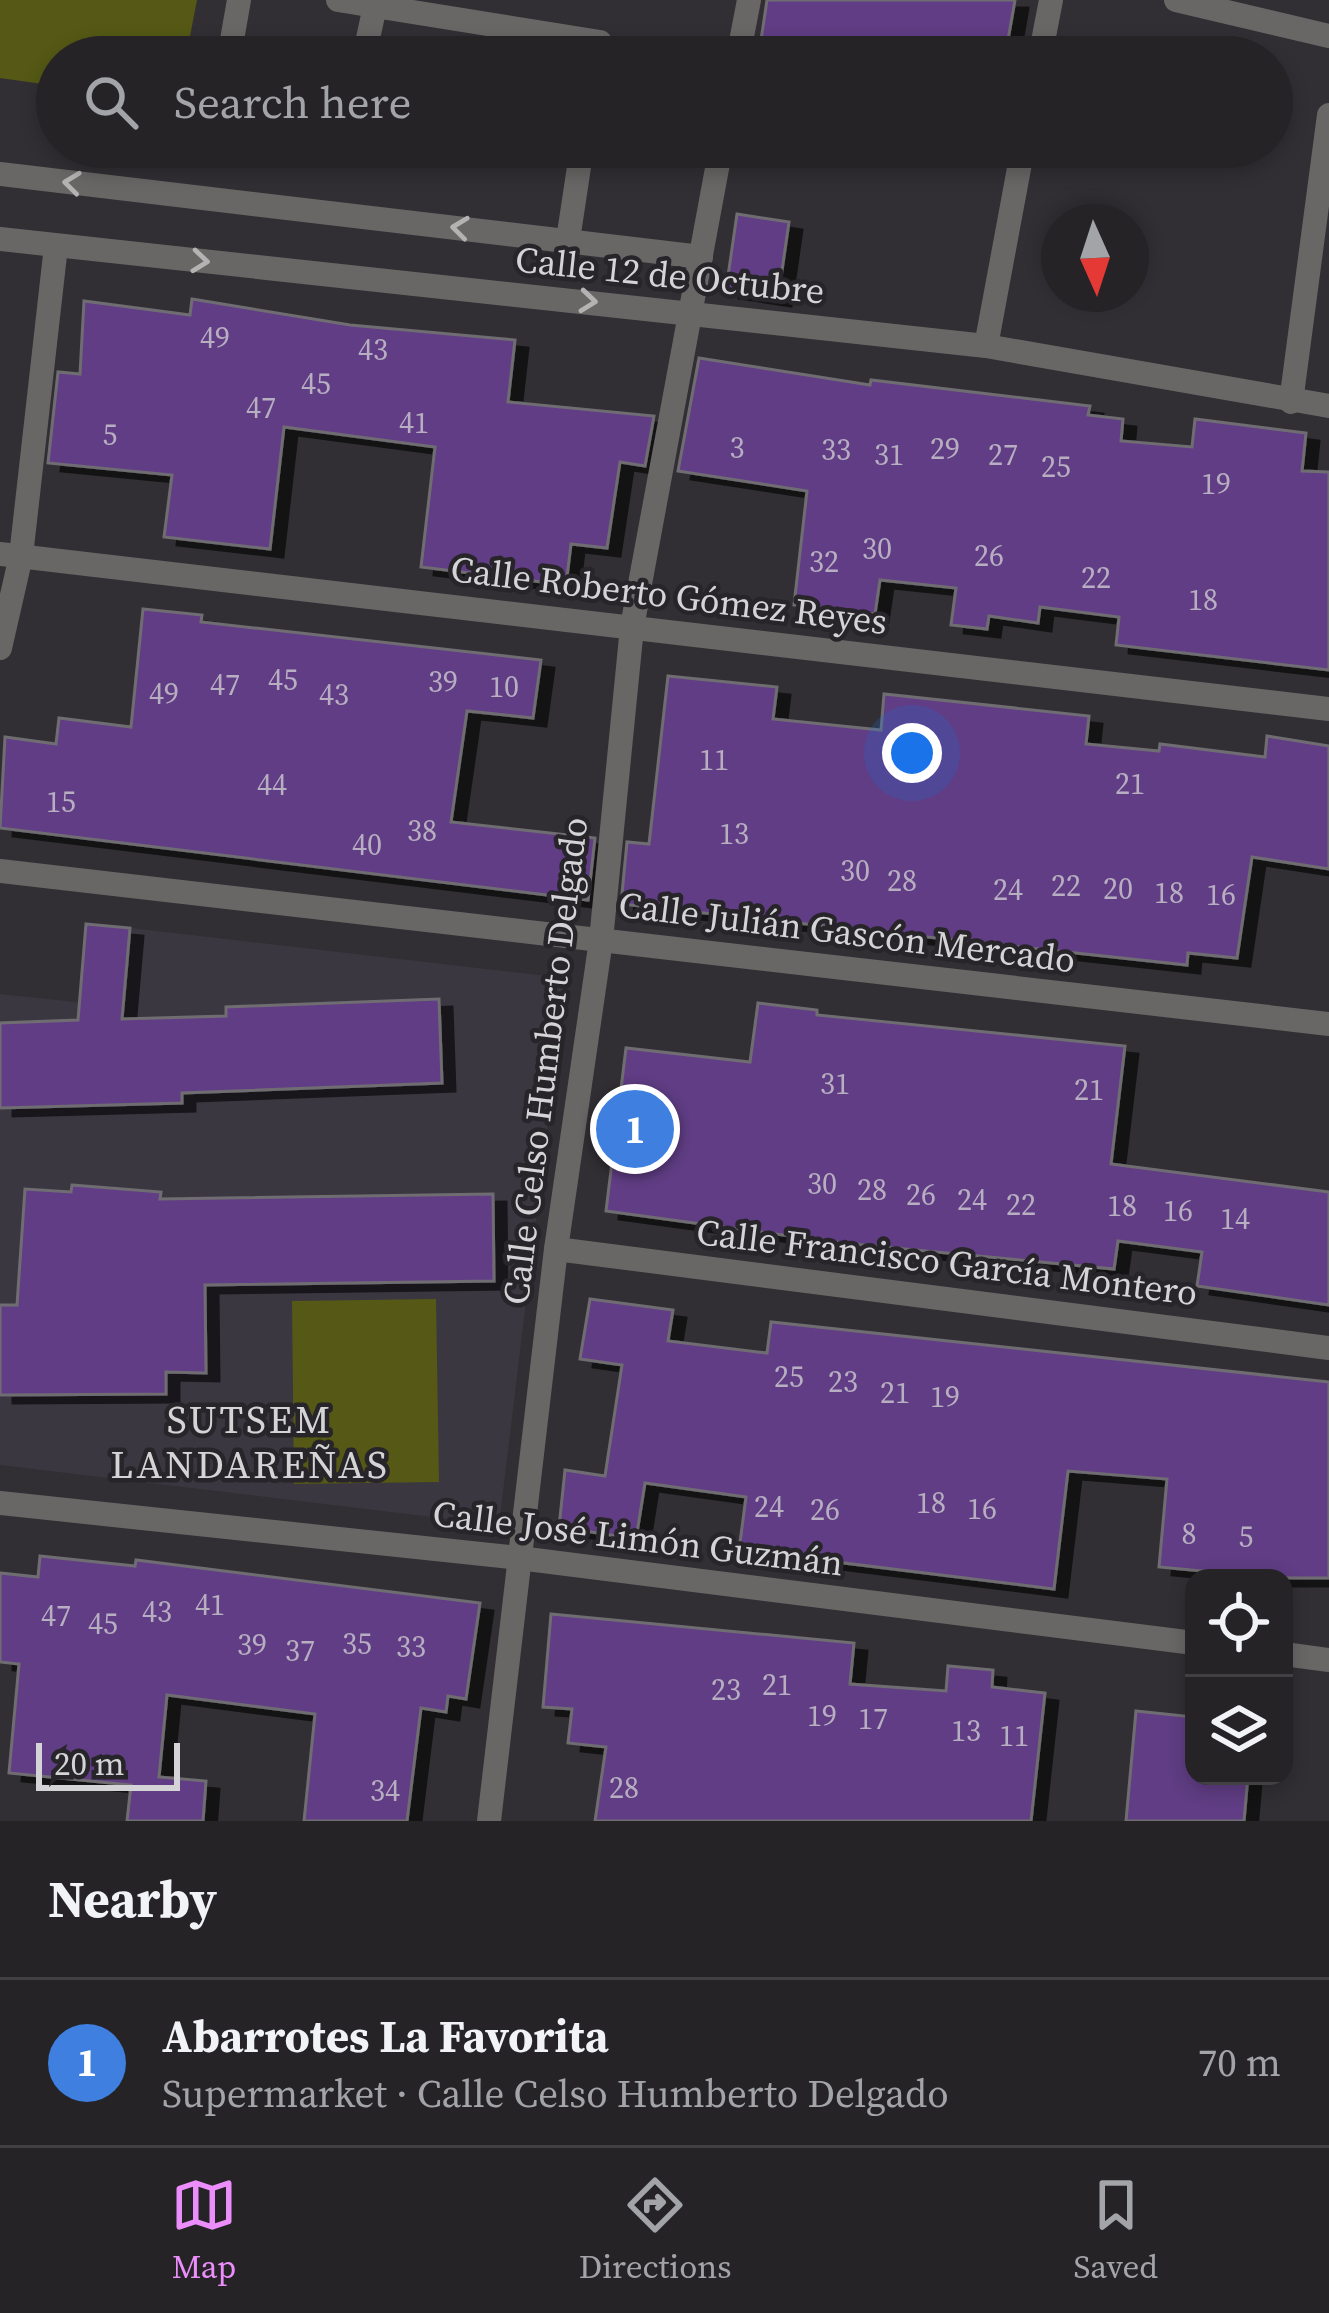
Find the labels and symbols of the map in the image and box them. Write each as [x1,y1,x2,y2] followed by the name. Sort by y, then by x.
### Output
[62,170,82,196] one-way arrow
[1041,204,1149,312] north arrow
[450,215,469,241] one-way arrow
[513,234,827,316] street label: Calle 12 de Octubre
[191,248,210,273] one-way arrow
[578,288,598,314] one-way arrow
[200,317,230,358] house number: 49
[358,329,388,370] house number: 43
[301,363,331,404] house number: 45
[246,387,276,428] house number: 47
[399,402,429,443] house number: 41
[103,414,118,455] house number: 5
[730,427,745,468] house number: 3
[930,428,960,469] house number: 29
[821,429,851,470] house number: 33
[874,434,904,475] house number: 31
[988,434,1018,475] house number: 27
[1041,446,1071,487] house number: 25
[1201,463,1231,504] house number: 19
[862,528,892,569] house number: 30
[974,535,1004,576] house number: 26
[809,541,839,582] house number: 32
[448,544,890,646] street label: Calle Roberto Gómez Reyes
[1081,557,1111,598] house number: 22
[1188,579,1218,620] house number: 18
[268,659,298,700] house number: 45
[428,661,458,702] house number: 39
[210,664,240,705] house number: 47
[489,666,519,707] house number: 10
[149,673,179,714] house number: 49
[319,674,349,715] house number: 43
[882,723,942,783] your location
[699,739,729,780] house number: 11
[1115,763,1145,804] house number: 21
[257,764,287,805] house number: 44
[46,781,76,822] house number: 15
[407,810,437,851] house number: 38
[719,813,749,854] house number: 13
[491,814,599,1308] street label: Calle Celso Humberto Delgado
[352,824,382,865] house number: 40
[840,850,870,891] house number: 30
[887,860,917,901] house number: 28
[1051,865,1081,906] house number: 22
[1103,868,1133,909] house number: 20
[993,869,1023,910] house number: 24
[1154,872,1184,913] house number: 18
[1206,874,1236,915] house number: 16
[616,880,1078,984] street label: Calle Julián Gascón Mercado
[820,1063,850,1104] house number: 31
[1074,1069,1104,1110] house number: 21
[596,1084,674,1174] pin: 1
[807,1163,837,1204] house number: 30
[857,1169,887,1210] house number: 28
[906,1174,936,1215] house number: 26
[957,1179,987,1220] house number: 24
[1006,1184,1036,1225] house number: 22
[1107,1185,1137,1226] house number: 18
[1163,1190,1193,1231] house number: 16
[1220,1198,1250,1239] house number: 14
[694,1207,1200,1317] street label: Calle Francisco García Montero
[774,1356,804,1397] house number: 25
[828,1361,858,1402] house number: 23
[880,1372,910,1413] house number: 21
[930,1376,960,1417] house number: 19
[110,1393,390,1491] district label: SUTSEM LANDAREÑAS
[916,1482,946,1523] house number: 18
[754,1486,784,1527] house number: 24
[967,1488,997,1529] house number: 16
[430,1489,846,1587] street label: Calle José Limón Guzmán
[810,1489,840,1530] house number: 26
[1182,1513,1197,1554] house number: 8
[1239,1516,1254,1557] house number: 5
[195,1584,225,1625] house number: 41
[142,1591,172,1632] house number: 43
[41,1595,71,1636] house number: 47
[88,1603,118,1644] house number: 45
[342,1623,372,1664] house number: 35
[237,1624,267,1665] house number: 39
[396,1626,426,1667] house number: 33
[285,1630,315,1671] house number: 37
[762,1664,792,1705] house number: 21
[711,1669,741,1710] house number: 23
[807,1695,837,1736] house number: 19
[858,1698,888,1739] house number: 17
[951,1710,981,1751] house number: 13
[999,1715,1029,1756] house number: 11
[36,1737,180,1790] scale bar
[609,1767,639,1808] house number: 28
[370,1770,400,1811] house number: 34

